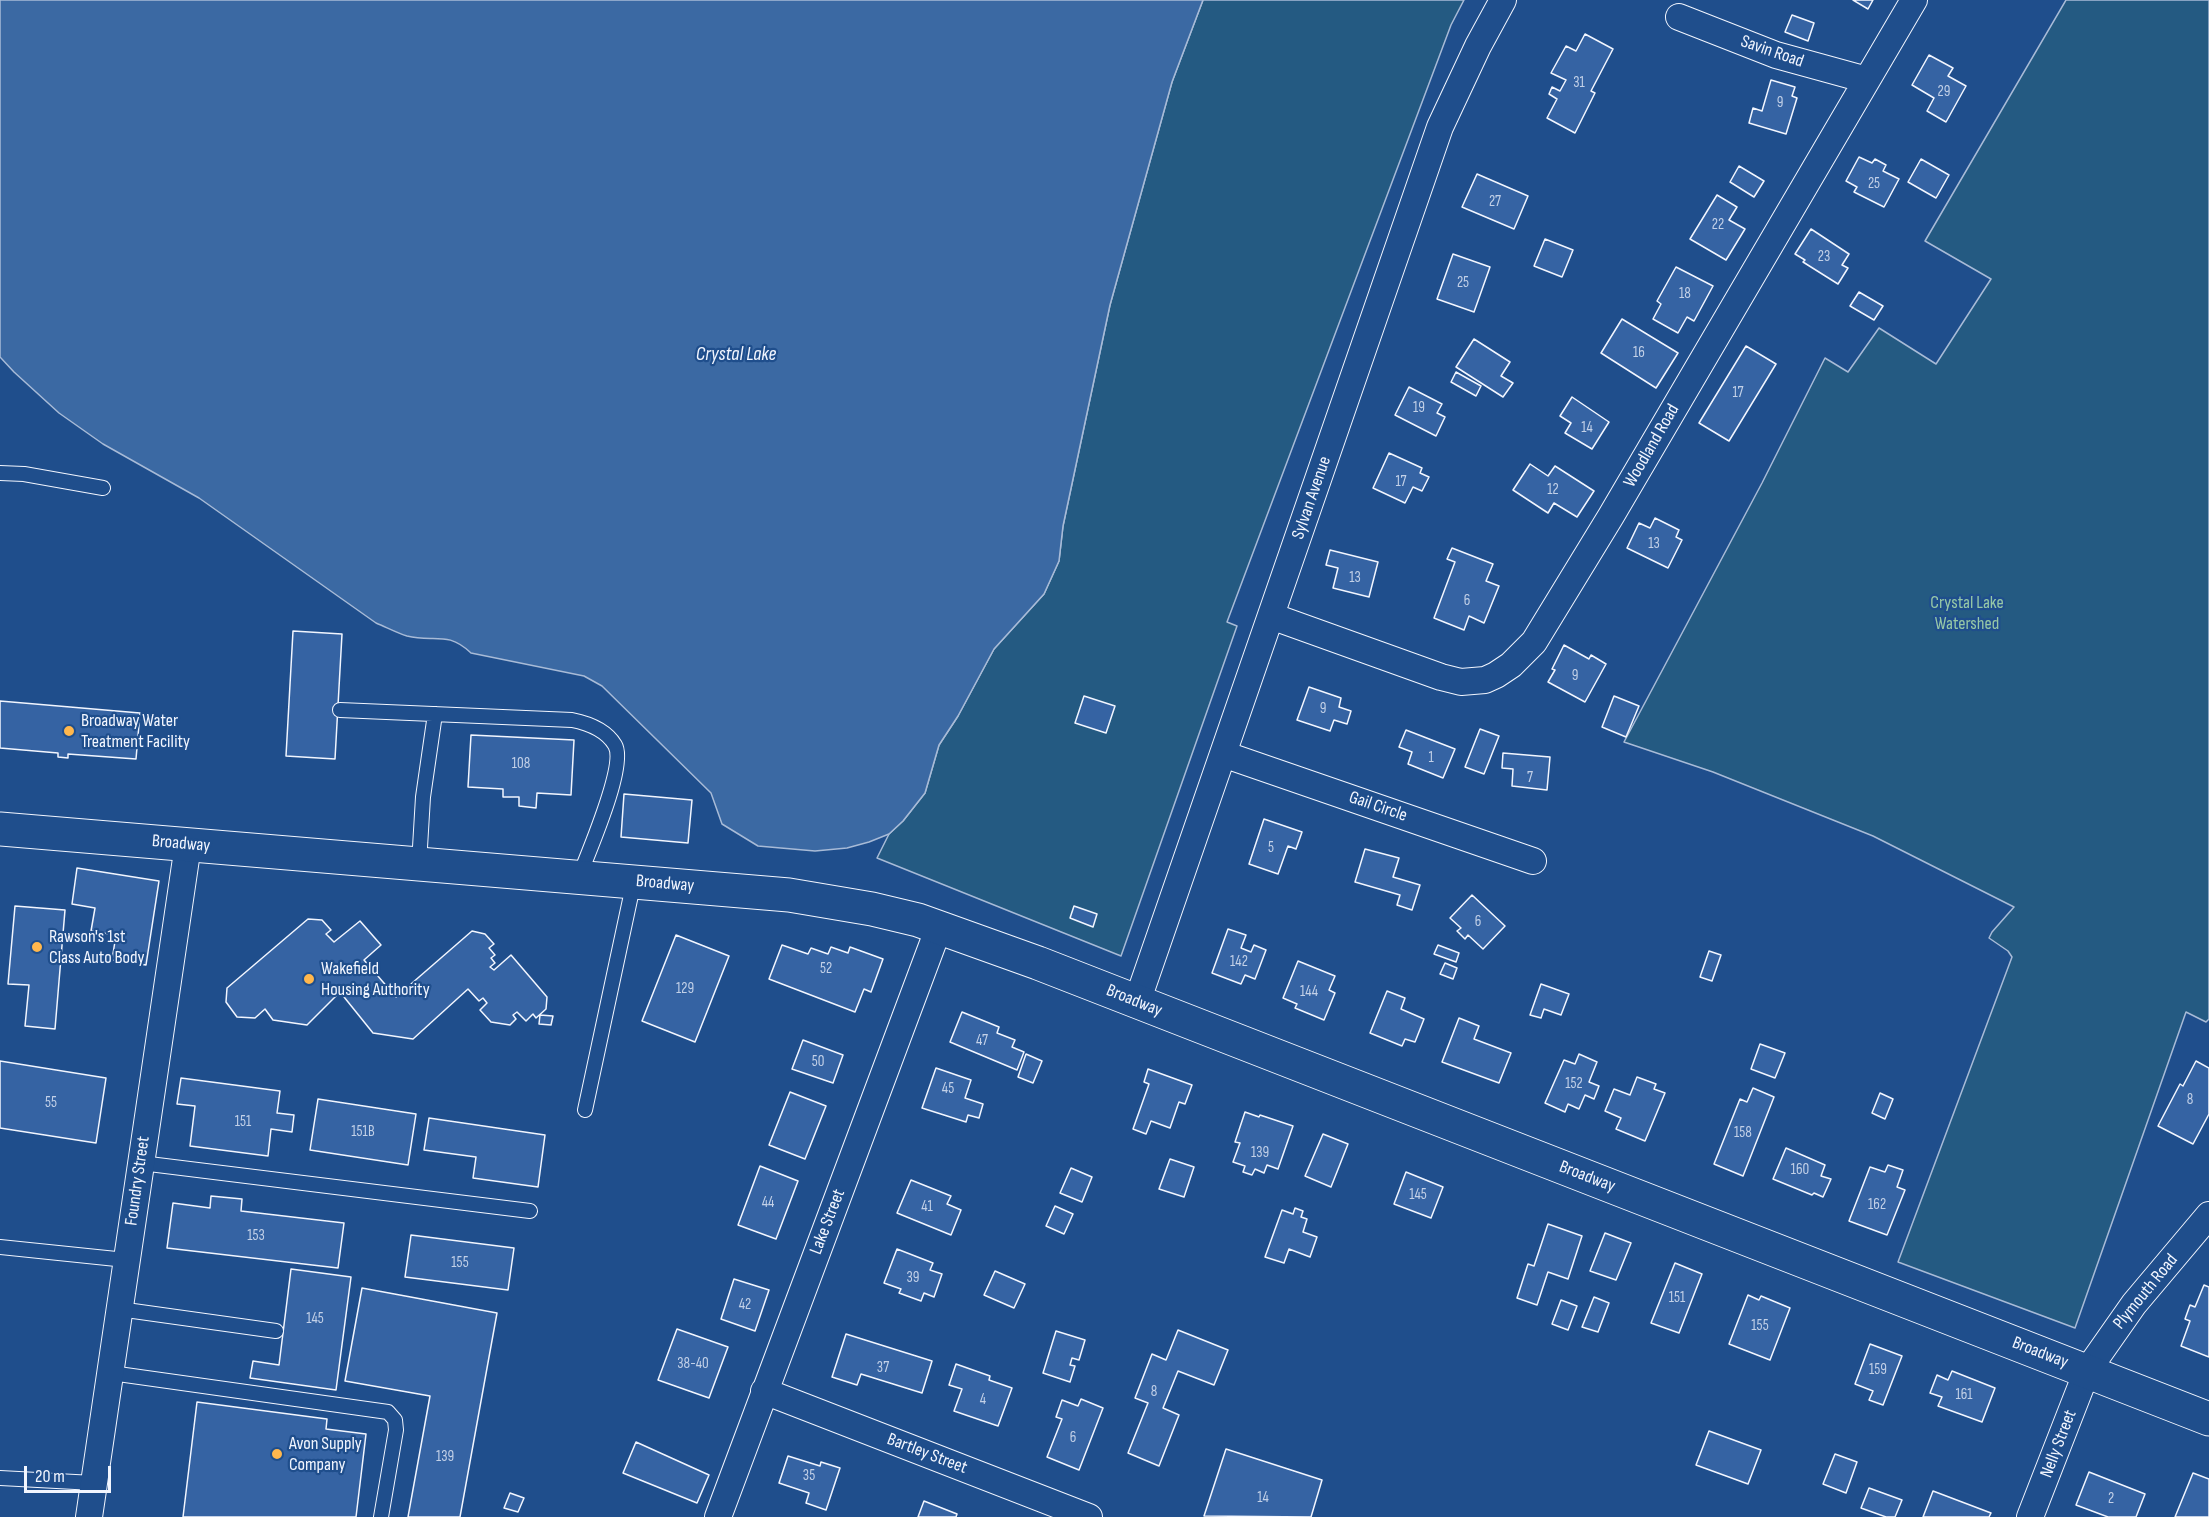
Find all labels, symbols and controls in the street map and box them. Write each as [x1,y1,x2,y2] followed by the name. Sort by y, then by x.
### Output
[1738,31,1806,73] street label: Savin Road
[1573,74,1585,92] house number: 31
[1938,83,1950,101] house number: 29
[1777,94,1783,112] house number: 9
[1868,175,1880,193] house number: 25
[1489,193,1501,211] house number: 27
[1712,216,1724,234] house number: 22
[1818,248,1830,266] house number: 23
[1457,274,1469,292] house number: 25
[1679,285,1691,303] house number: 18
[696,343,776,367] water label: Crystal Lake
[1633,344,1645,362] house number: 16
[1732,384,1744,402] house number: 17
[1413,399,1425,417] house number: 19
[1620,401,1684,491] street label: Woodland Road
[1581,419,1593,437] house number: 14
[1288,454,1336,542] street label: Sylvan Avenue
[1395,473,1407,491] house number: 17
[1547,481,1559,499] house number: 12
[1648,535,1660,553] house number: 13
[1349,569,1361,587] house number: 13
[1464,592,1470,610] house number: 6
[1930,592,2004,634] park label: Crystal Lake Watershed
[1572,667,1578,685] house number: 9
[1320,700,1326,718] house number: 9
[81,710,190,752] place label: Broadway Water Treatment Facility
[62,724,76,738] marker: Broadway Water Treatment Facility
[1428,749,1434,767] house number: 1
[512,755,530,773] house number: 108
[1527,769,1533,787] house number: 7
[1346,787,1410,827] street label: Gail Circle
[151,831,211,857] street label: Broadway
[1268,839,1274,857] house number: 5
[635,871,695,897] street label: Broadway
[1475,913,1481,931] house number: 6
[49,926,144,968] place label: Rawson's 1st Class Auto Body
[30,940,44,954] marker: Rawson's 1st Class Auto Body
[1230,953,1248,971] house number: 142
[321,958,430,1000] place label: Wakefield Housing Authority
[820,960,832,978] house number: 52
[302,972,316,986] marker: Wakefield Housing Authority
[676,980,694,998] house number: 129
[1103,980,1165,1022] street label: Broadway
[1300,983,1318,1001] house number: 144
[976,1032,988,1050] house number: 47
[812,1053,824,1071] house number: 50
[1565,1075,1583,1093] house number: 152
[942,1080,954,1098] house number: 45
[2187,1091,2193,1109] house number: 8
[45,1094,57,1112] house number: 55
[235,1113,251,1131] house number: 151
[351,1123,375,1141] house number: 151B
[1734,1124,1752,1142] house number: 158
[121,1135,155,1227] street label: Foundry Street
[1251,1144,1269,1162] house number: 139
[1556,1156,1618,1198] street label: Broadway
[1791,1161,1809,1179] house number: 160
[806,1186,850,1258] street label: Lake Street
[1409,1186,1427,1204] house number: 145
[762,1194,774,1212] house number: 44
[1868,1196,1886,1214] house number: 162
[921,1198,933,1216] house number: 41
[247,1227,265,1245] house number: 153
[2109,1250,2183,1334] street label: Plymouth Road
[451,1254,469,1272] house number: 155
[907,1269,919,1287] house number: 39
[1669,1289,1685,1307] house number: 151
[739,1296,751,1314] house number: 42
[306,1310,324,1328] house number: 145
[1751,1317,1769,1335] house number: 155
[2009,1332,2071,1374] street label: Broadway
[677,1355,709,1373] house number: 38-40
[877,1359,889,1377] house number: 37
[1869,1361,1887,1379] house number: 159
[1151,1383,1157,1401] house number: 8
[1955,1386,1973,1404] house number: 161
[980,1391,986,1409] house number: 4
[2036,1407,2082,1481] street label: Nelly Street
[884,1429,970,1479] street label: Bartley Street
[1070,1429,1076,1447] house number: 6
[289,1433,362,1476] place label: Avon Supply Company
[270,1447,284,1461] marker: Avon Supply Company
[436,1448,454,1466] house number: 139
[27,1454,114,1492] scale bar
[35,1466,65,1487] text: 20 m
[803,1467,815,1485] house number: 35
[1257,1489,1269,1507] house number: 14
[2108,1490,2114,1508] house number: 2

